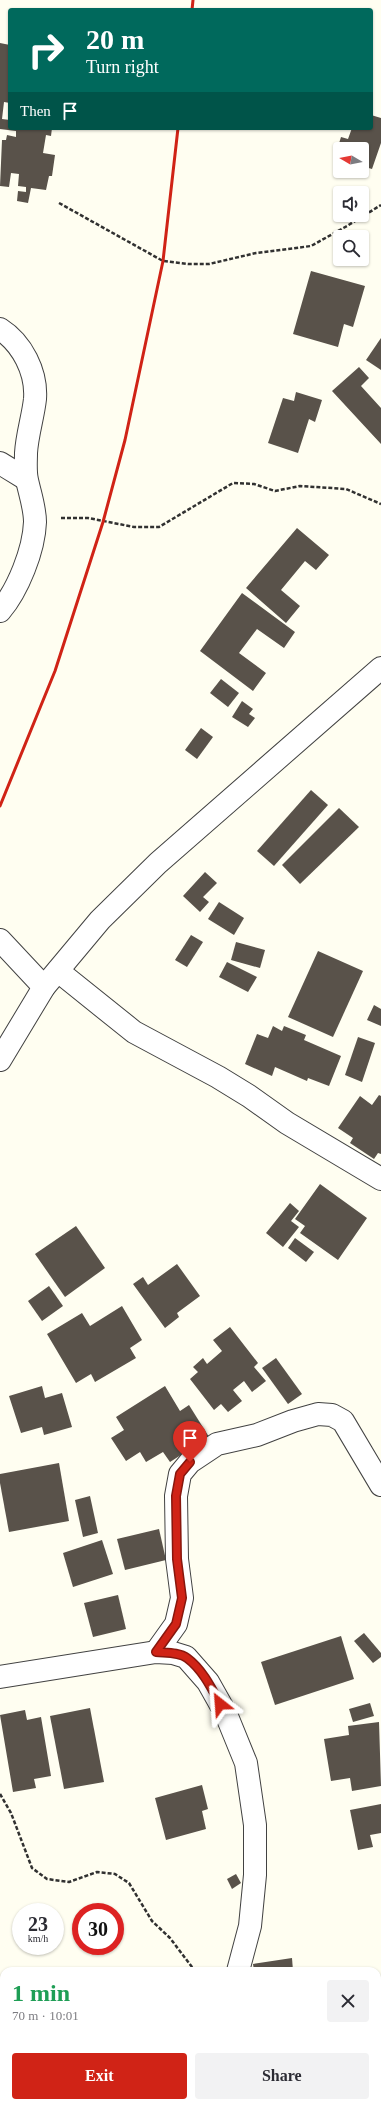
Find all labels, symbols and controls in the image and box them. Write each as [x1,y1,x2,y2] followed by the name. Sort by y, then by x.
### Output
[20,24,72,76] icon: right
[86,24,144,55] text: 20 m
[86,57,159,77] text: Turn right
[59,100,81,122] icon: arrive
[20,103,51,119] text: Then
[333,142,369,178] north arrow
[333,142,369,266] map controls
[333,186,369,222] button: sound
[333,230,369,266] button: search
[173,1421,207,1462] pin
[179,1427,201,1449] icon: arrive
[199,1683,241,1725] position arrow
[72,1903,124,1955] speed limit sign: 30
[28,1913,48,1935] text: 23
[28,1933,48,1944] text: km/h
[12,1980,70,2006] text: 1 min
[327,1980,369,2022] button: close
[12,2008,79,2023] text: 70 m · 10:01
[12,2053,187,2099] button: Exit
[195,2053,369,2099] button: Share

